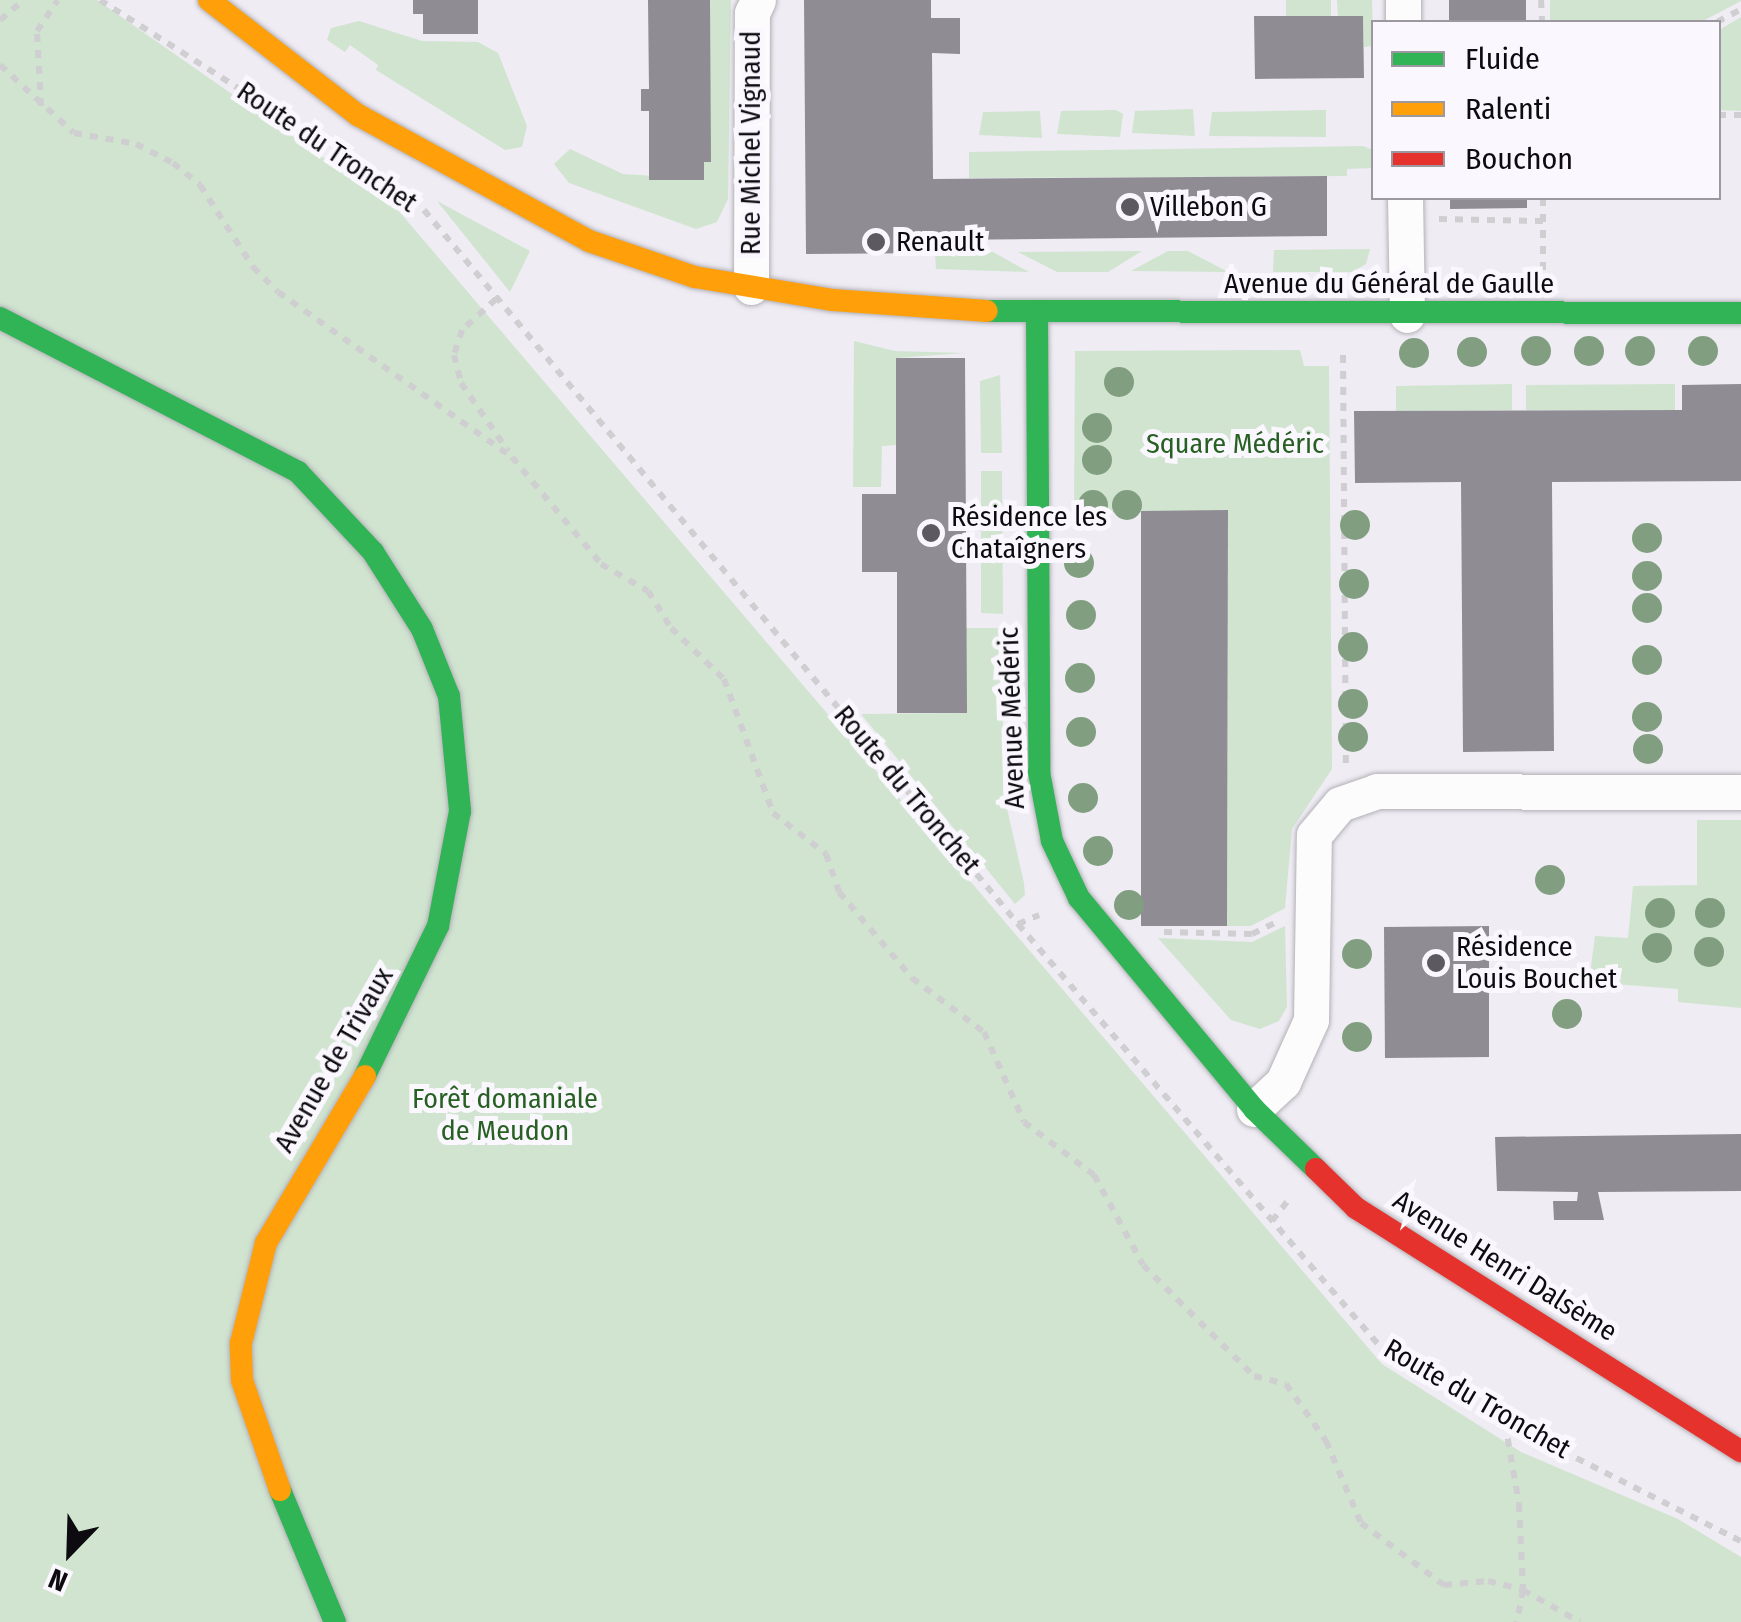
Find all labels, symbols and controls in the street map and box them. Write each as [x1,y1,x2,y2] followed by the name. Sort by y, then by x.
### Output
[1371,20,1721,200] legend
[734,31,768,255] street label: Rue Michel Vignaud
[1465,41,1540,77] text: Fluide
[231,74,423,220] street label: Route du Tronchet
[1465,91,1551,127] text: Ralenti
[1465,141,1573,177] text: Bouchon
[1150,190,1267,224] place label: Villebon G
[1119,196,1141,218] marker: Villebon G
[896,225,984,259] place label: Renault
[865,231,887,253] marker: Renault
[1224,267,1554,301] street label: Avenue du Général de Gaulle
[1146,427,1324,461] park label: Square Médéric
[951,500,1107,566] place label: Résidence les Chataîgners
[920,522,942,544] marker: Résidence les Chataîgners
[992,626,1032,810] street label: Avenue Médéric
[827,699,987,881] street label: Route du Tronchet
[1456,930,1617,996] place label: Résidence Louis Bouchet
[1425,952,1447,974] marker: Résidence Louis Bouchet
[268,962,400,1158] street label: Avenue de Trivaux
[412,1082,598,1148] park label: Forêt domaniale de Meudon
[1387,1183,1623,1349] street label: Avenue Henri Dalsème
[1378,1332,1576,1466] street label: Route du Tronchet
[20,1502,120,1602] north arrow
[44,1562,72,1599] text: N

